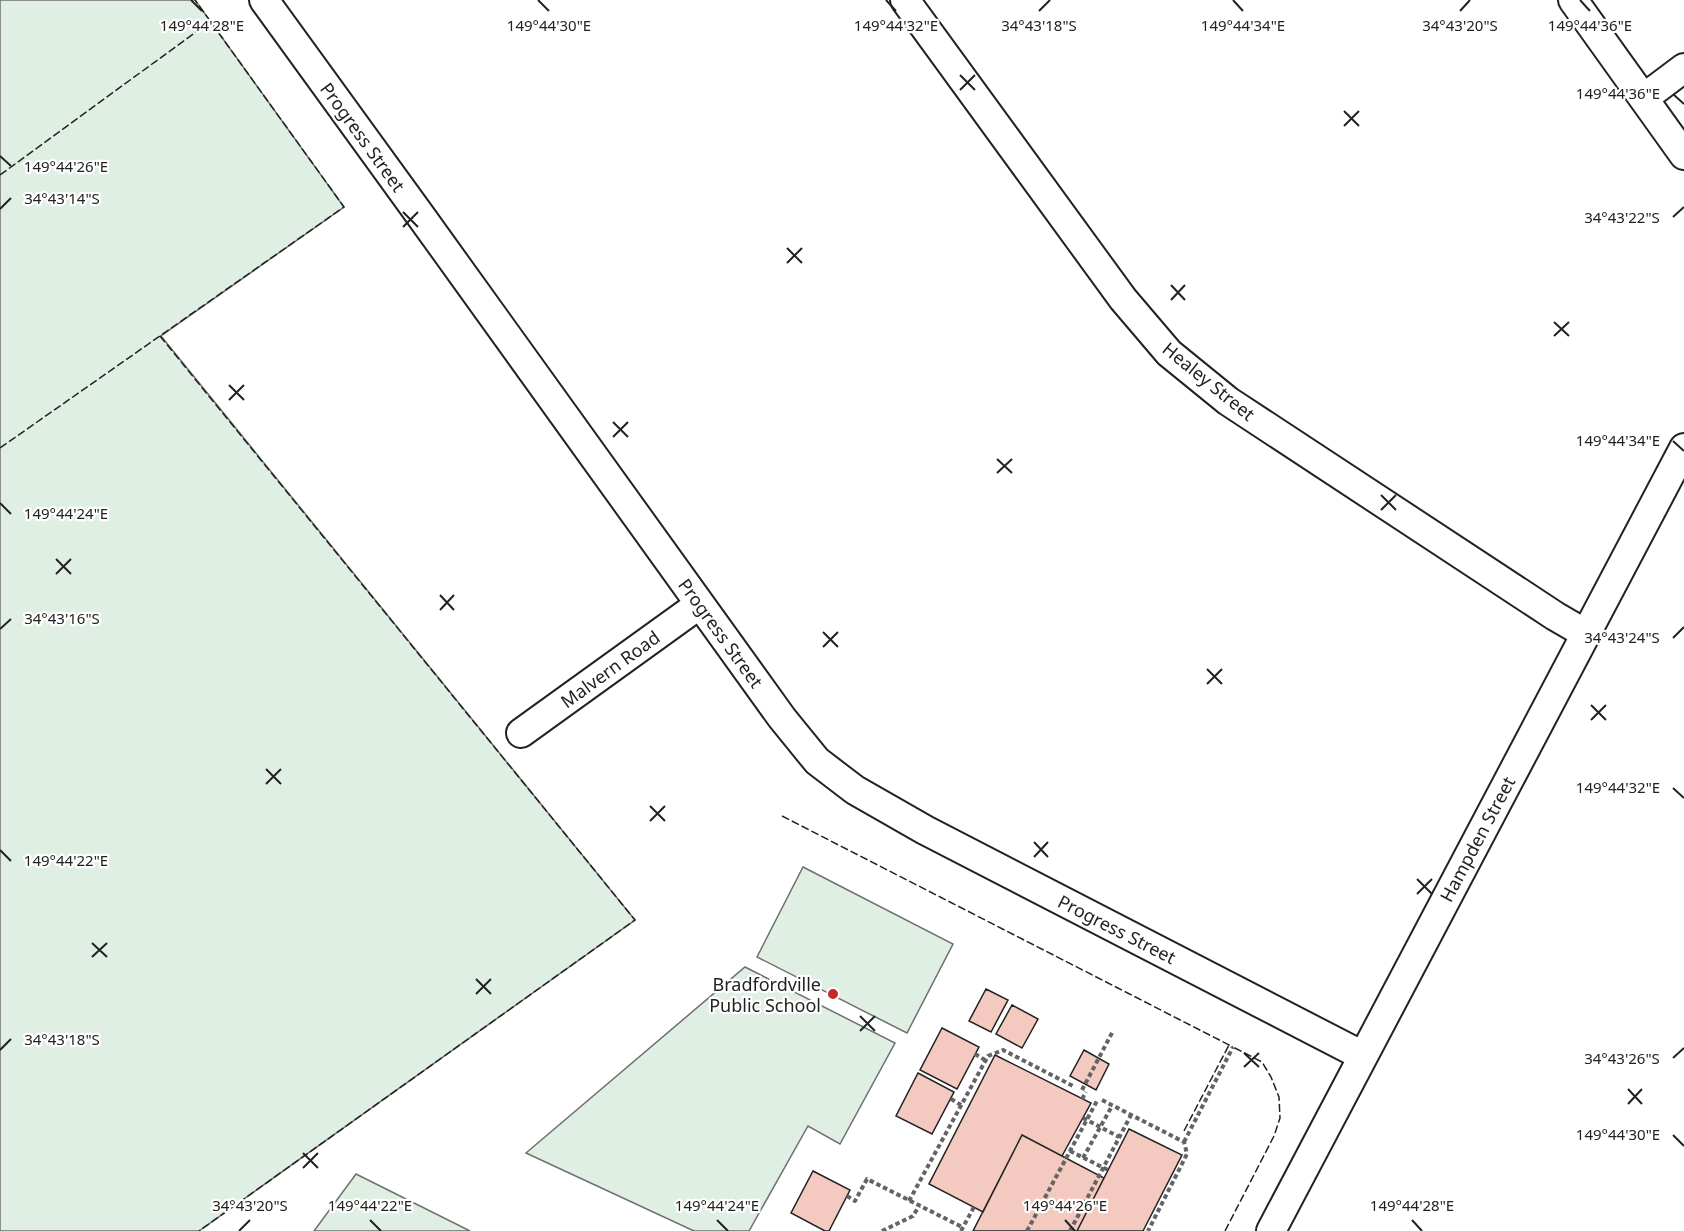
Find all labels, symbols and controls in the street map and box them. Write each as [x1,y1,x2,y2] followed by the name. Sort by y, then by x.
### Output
[160,15,244,35] text: 149°44'28"E
[507,15,591,35] text: 149°44'30"E
[854,15,938,35] text: 149°44'32"E
[1001,15,1077,35] text: 34°43'18"S
[1201,15,1285,35] text: 149°44'34"E
[1422,15,1498,35] text: 34°43'20"S
[1548,15,1632,35] text: 149°44'36"E
[315,78,411,197] street label: Progress Street
[1576,83,1660,103] text: 149°44'36"E
[24,156,108,176] text: 149°44'26"E
[24,188,100,208] text: 34°43'14"S
[1584,207,1660,227] text: 34°43'22"S
[1158,336,1261,426] street label: Healey Street
[1576,430,1660,450] text: 149°44'34"E
[24,503,108,523] text: 149°44'24"E
[673,574,769,693] street label: Progress Street
[24,608,100,628] text: 34°43'16"S
[556,625,664,713] street label: Malvern Road
[1584,627,1660,647] text: 34°43'24"S
[1434,772,1520,906] street label: Hampden Street
[1576,777,1660,797] text: 149°44'32"E
[24,850,108,870] text: 149°44'22"E
[1054,889,1181,969] street label: Progress Street
[709,972,821,1017] place label: Bradfordville Public School
[826,987,840,1001] marker: Bradfordville Public School
[24,1029,100,1049] text: 34°43'18"S
[1584,1048,1660,1068] text: 34°43'26"S
[1576,1124,1660,1144] text: 149°44'30"E
[212,1195,288,1215] text: 34°43'20"S
[328,1195,412,1215] text: 149°44'22"E
[675,1195,759,1215] text: 149°44'24"E
[1023,1195,1107,1215] text: 149°44'26"E
[1370,1195,1454,1215] text: 149°44'28"E

